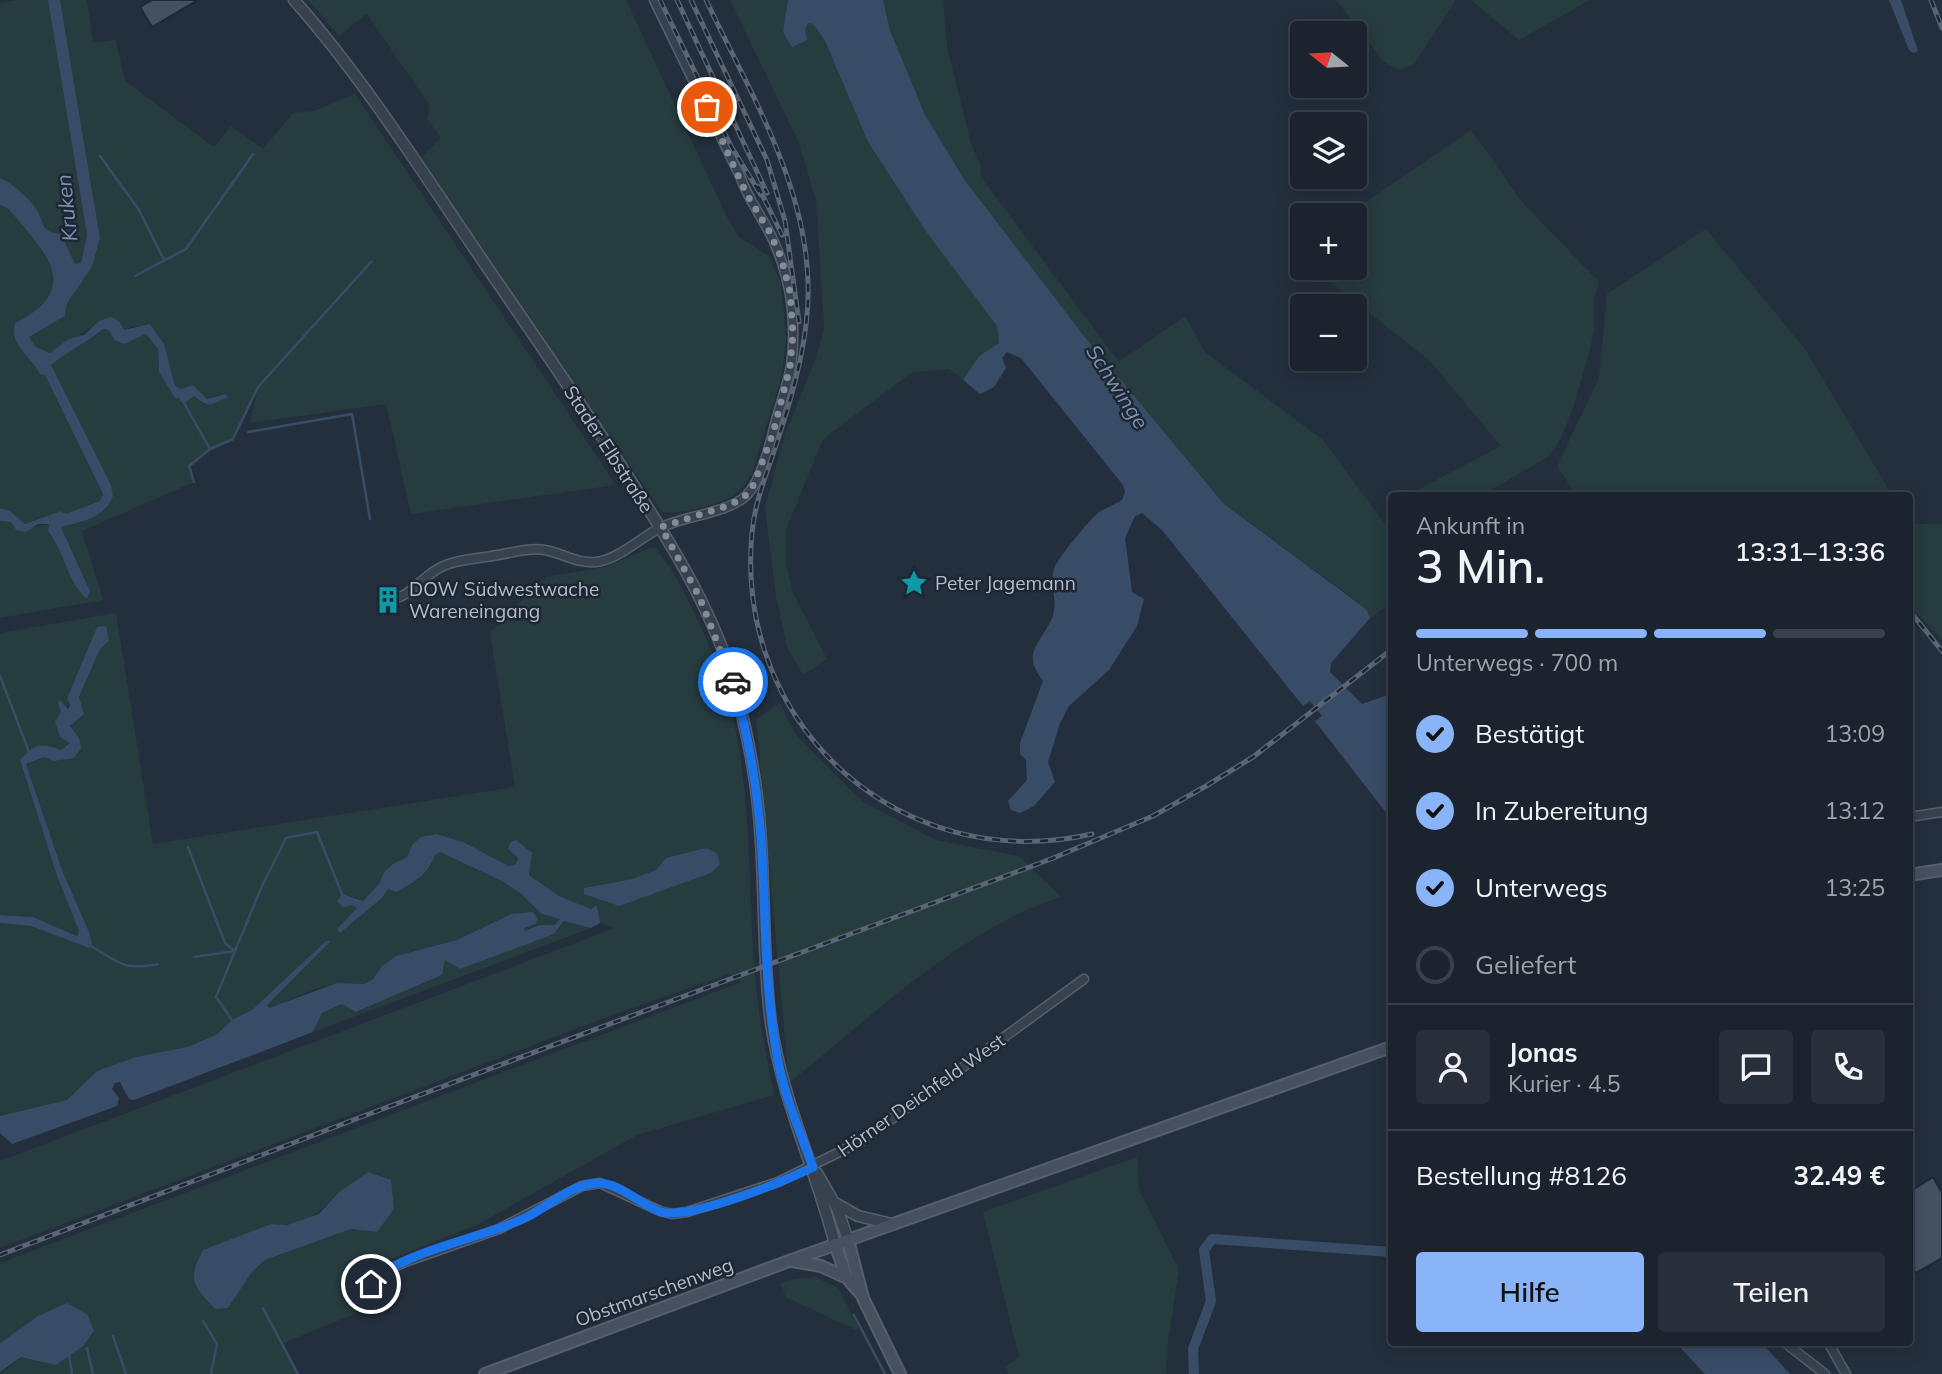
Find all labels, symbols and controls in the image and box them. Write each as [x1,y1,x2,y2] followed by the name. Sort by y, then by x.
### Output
[1290,21,1367,98] north arrow
[1290,21,1367,371] map controls
[677,77,737,137] pin
[688,88,726,126] icon: bag
[1290,112,1367,189] button: layers
[50,173,82,243] water label: Kruken
[1290,203,1367,280] button: +
[1290,294,1367,371] button: −
[1081,339,1155,434] water label: Schwinge
[559,381,659,517] street label: Stader Elbstraße
[1416,511,1525,540] text: Ankunft in
[1735,535,1885,568] text: 13:31–13:36
[1416,537,1545,595] text: 3 Min.
[899,568,929,598] place icon: Peter Jagemann
[935,571,1076,595] place label: Peter Jagemann
[409,577,599,623] place label: DOW Südwestwache Wareneingang
[373,585,403,615] building icon: DOW Südwestwache Wareneingang
[698,647,768,717] courier
[1416,648,1618,677] text: Unterwegs · 700 m
[714,663,752,701] icon: car
[1416,715,1454,753] icon: check
[1475,717,1584,750] text: Bestätigt
[1825,719,1885,748] text: 13:09
[1416,792,1454,830] icon: check
[1475,794,1648,827] text: In Zubereitung
[1825,796,1885,825] text: 13:12
[1416,869,1454,907] icon: check
[1475,871,1608,904] text: Unterwegs
[1825,873,1885,902] text: 13:25
[1475,948,1576,981] text: Geliefert
[833,1028,1010,1162] street label: Hörner Deichfeld West
[1416,1030,1490,1104] button: person
[1719,1030,1793,1104] button: chat
[1811,1030,1885,1104] button: phone
[1508,1036,1578,1069] text: Jonas
[1508,1069,1620,1098] text: Kurier · 4.5
[1416,1159,1627,1192] text: Bestellung #8126
[1793,1159,1885,1192] text: 32.49 €
[572,1252,736,1332] street label: Obstmarschenweg
[1416,1252,1644,1332] button: Hilfe
[1658,1252,1885,1332] button: Teilen
[341,1254,401,1314] pin
[352,1265,390,1303] icon: home

